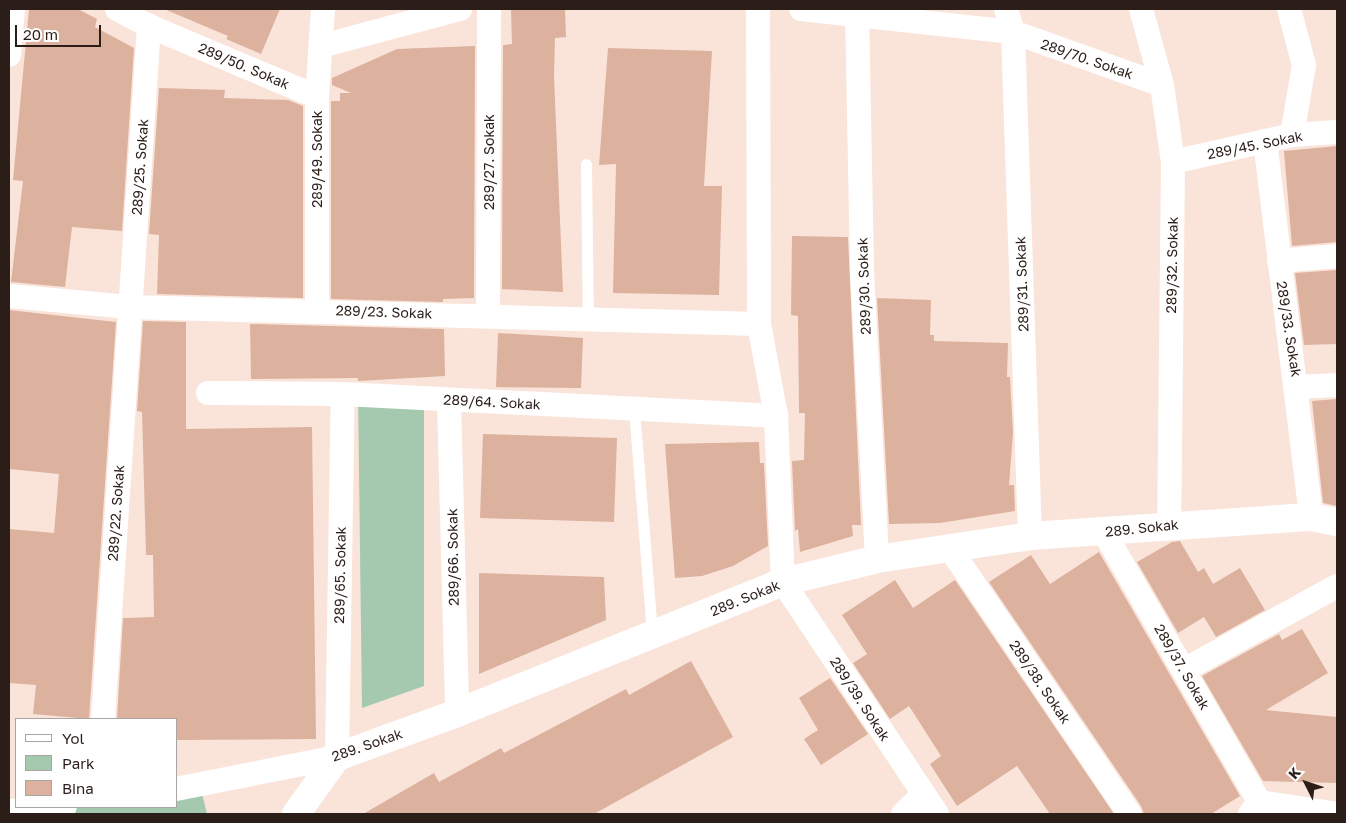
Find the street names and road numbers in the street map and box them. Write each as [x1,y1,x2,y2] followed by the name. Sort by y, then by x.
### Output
[1039,35,1135,83] street label: 289/70. Sokak
[196,39,292,93] street label: 289/50. Sokak
[309,110,325,208] street label: 289/49. Sokak
[481,114,497,210] street label: 289/27. Sokak
[128,118,152,216] street label: 289/25. Sokak
[1206,127,1304,163] street label: 289/45. Sokak
[1163,216,1181,314] street label: 289/32. Sokak
[1012,236,1032,332] street label: 289/31. Sokak
[854,237,874,335] street label: 289/30. Sokak
[1273,280,1305,378] street label: 289/33. Sokak
[335,302,433,322] street label: 289/23. Sokak
[443,391,541,413] street label: 289/64. Sokak
[104,464,128,562] street label: 289/22. Sokak
[444,508,462,606] street label: 289/66. Sokak
[1104,516,1180,540] street label: 289. Sokak
[331,526,349,624] street label: 289/65. Sokak
[708,576,782,620] street label: 289. Sokak
[1151,621,1213,713] street label: 289/37. Sokak
[1006,637,1074,727] street label: 289/38. Sokak
[826,654,894,744] street label: 289/39. Sokak
[329,725,405,765] street label: 289. Sokak

